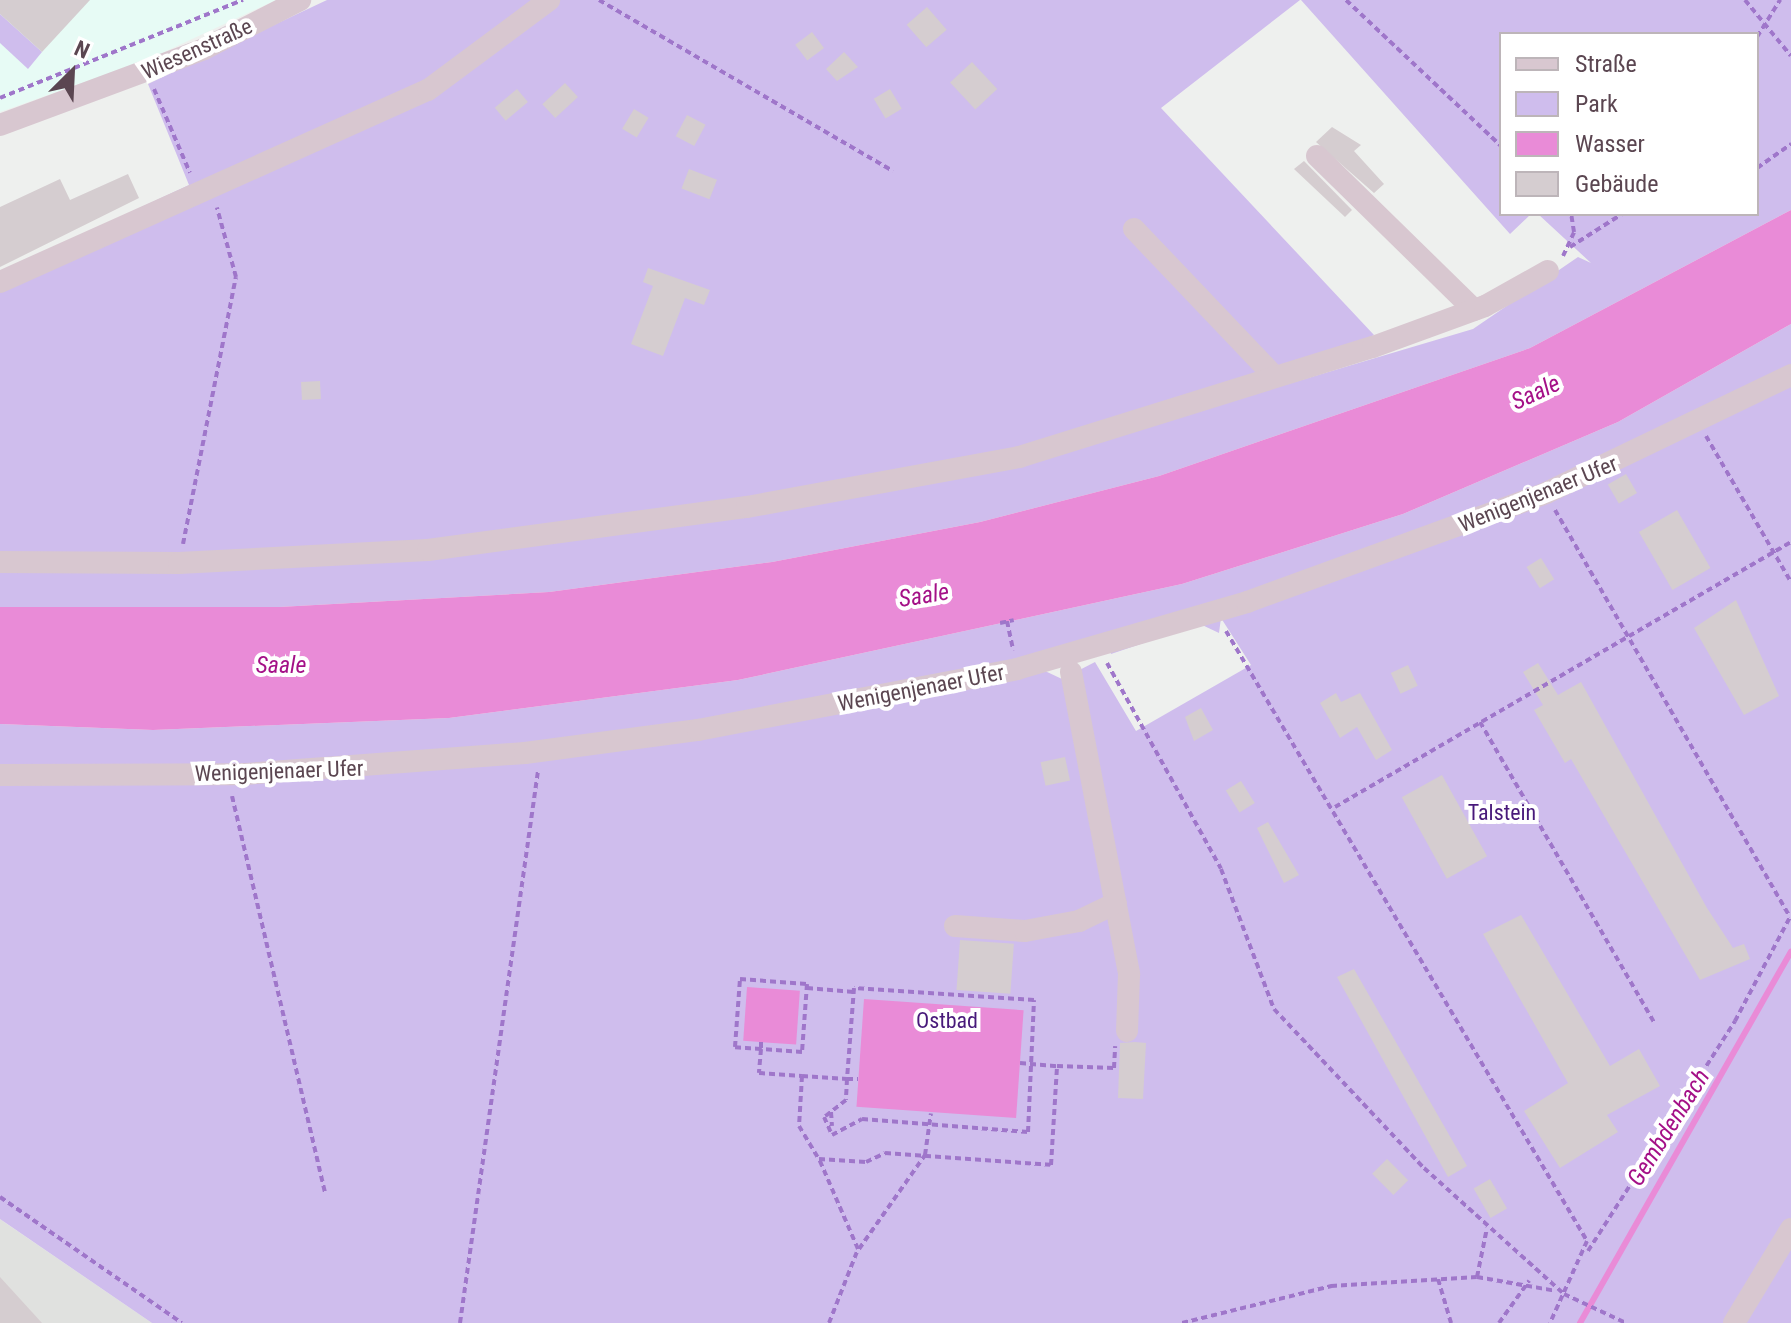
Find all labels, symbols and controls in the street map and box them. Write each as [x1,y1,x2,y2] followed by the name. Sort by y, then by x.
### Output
[138,13,256,85] street label: Wiesenstraße
[32,32,112,112] north arrow
[1499,32,1759,216] legend
[71,35,93,64] text: N
[1575,50,1637,78] text: Straße
[1575,90,1618,118] text: Park
[1575,130,1645,158] text: Wasser
[1575,170,1659,198] text: Gebäude
[1507,369,1565,417] water label: Saale
[1455,450,1621,538] street label: Wenigenjenaer Ufer
[897,578,951,614] water label: Saale
[256,652,306,680] water label: Saale
[836,659,1006,717] street label: Wenigenjenaer Ufer
[194,755,364,787] street label: Wenigenjenaer Ufer
[1468,800,1536,826] park label: Talstein
[916,1008,978,1034] park label: Ostbad
[1622,1064,1716,1192] water label: Gembdenbach

